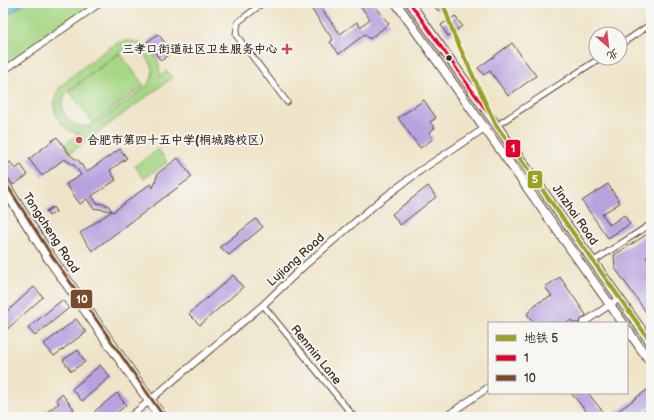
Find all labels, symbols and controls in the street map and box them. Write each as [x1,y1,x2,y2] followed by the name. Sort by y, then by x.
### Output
[588,26,628,66] north arrow
[122,42,278,57] place label: 三孝口街道社区卫生服务中心
[281,43,293,55] marker: 三孝口街道社区卫生服务中心
[605,46,620,63] text: 北
[444,53,454,63] unlabelled marker
[87,133,271,148] place label: 合肥市第四十五中学(桐城路校区）
[74,135,84,145] marker: 合肥市第四十五中学(桐城路校区）
[505,139,521,158] line badge: 1
[511,142,515,155] text: 1
[527,170,543,189] line badge: 5
[532,173,539,186] text: 5
[549,182,601,248] street label: Jinzhai Road
[19,190,83,276] street label: Tongcheng Road
[264,230,328,290] street label: Lujiang Road
[70,289,93,309] line badge: 10
[76,293,88,306] text: 10
[287,322,345,388] street label: Renmin Lane
[488,322,628,394] legend
[524,331,558,346] text: 地铁 5
[524,351,529,366] text: 1
[524,371,536,386] text: 10

